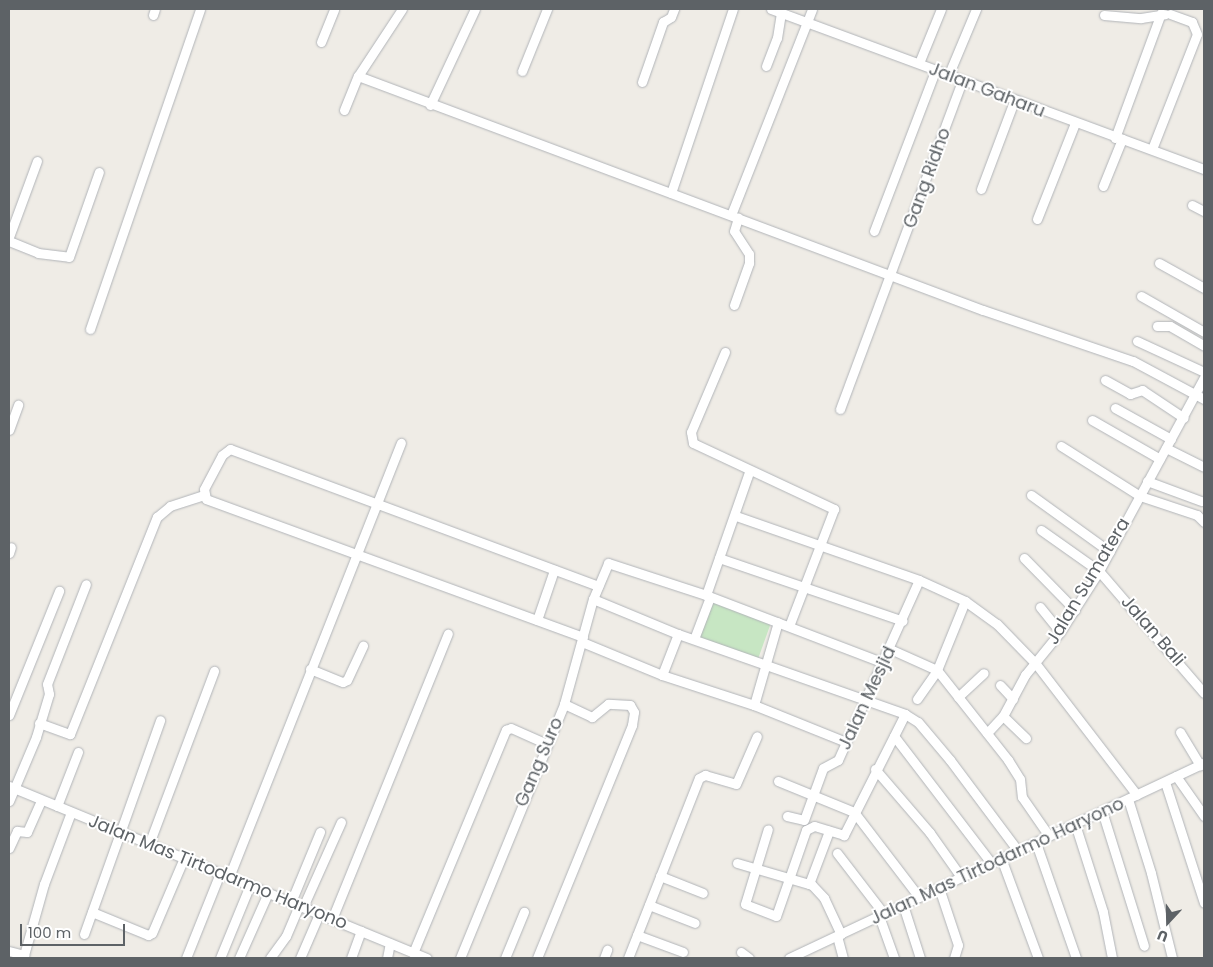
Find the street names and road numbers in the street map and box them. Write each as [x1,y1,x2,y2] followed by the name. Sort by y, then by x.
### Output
[926,58,1048,122] street label: Jalan Gaharu
[899,125,955,231] street label: Gang Ridho
[1042,514,1134,648] street label: Jalan Sumatera
[1116,591,1190,671] street label: Jalan Bali
[834,643,900,753] street label: Jalan Mesjid
[511,714,567,810] street label: Gang Suro
[867,793,1127,929] street label: Jalan Mas Tirtodarmo Haryono
[85,810,351,934] street label: Jalan Mas Tirtodarmo Haryono

